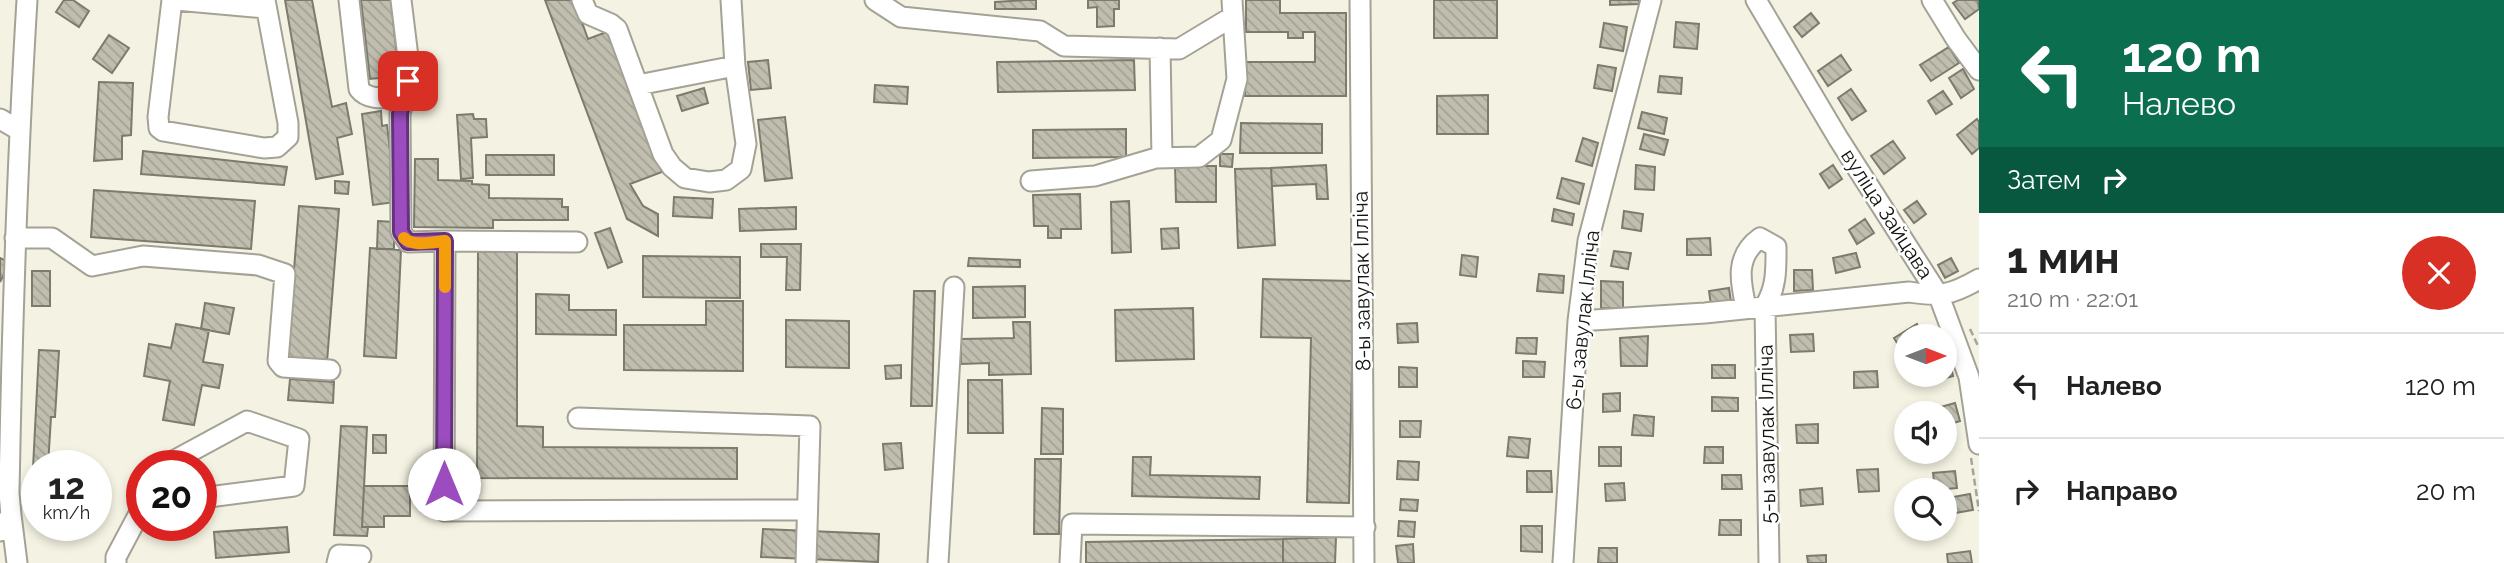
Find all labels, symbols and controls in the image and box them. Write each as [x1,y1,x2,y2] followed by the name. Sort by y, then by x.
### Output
[2122,26,2261,83] text: 120 m
[2007,28,2098,119] icon: left
[378,51,438,111] pin
[389,62,427,100] icon: arrive
[2122,85,2236,122] text: Налево
[1836,144,1939,283] street label: вуліца Зайцава
[2095,161,2133,199] icon: right
[2007,165,2081,195] text: Затем
[1347,191,1376,371] street label: 8-ы завулак Ілліча
[1561,229,1604,411] street label: 6-ы завулак Ілліча
[2007,234,2120,283] text: 1 мин
[2402,236,2476,310] button: close
[2007,285,2138,312] text: 210 m · 22:01
[1894,324,1956,387] north arrow
[1894,324,1957,541] map controls
[1752,344,1781,524] street label: 5-ы завулак Ілліча
[2007,367,2045,405] icon: left
[2066,371,2162,401] text: Налево
[2405,371,2476,401] text: 120 m
[1894,401,1957,464] button: sound
[407,447,481,521] position arrow
[126,450,217,541] speed limit sign: 20
[48,466,85,507] text: 12
[2007,472,2045,510] icon: right
[2066,476,2177,506] text: Направо
[2416,476,2476,506] text: 20 m
[1894,478,1957,541] button: search
[43,502,90,523] text: km/h

